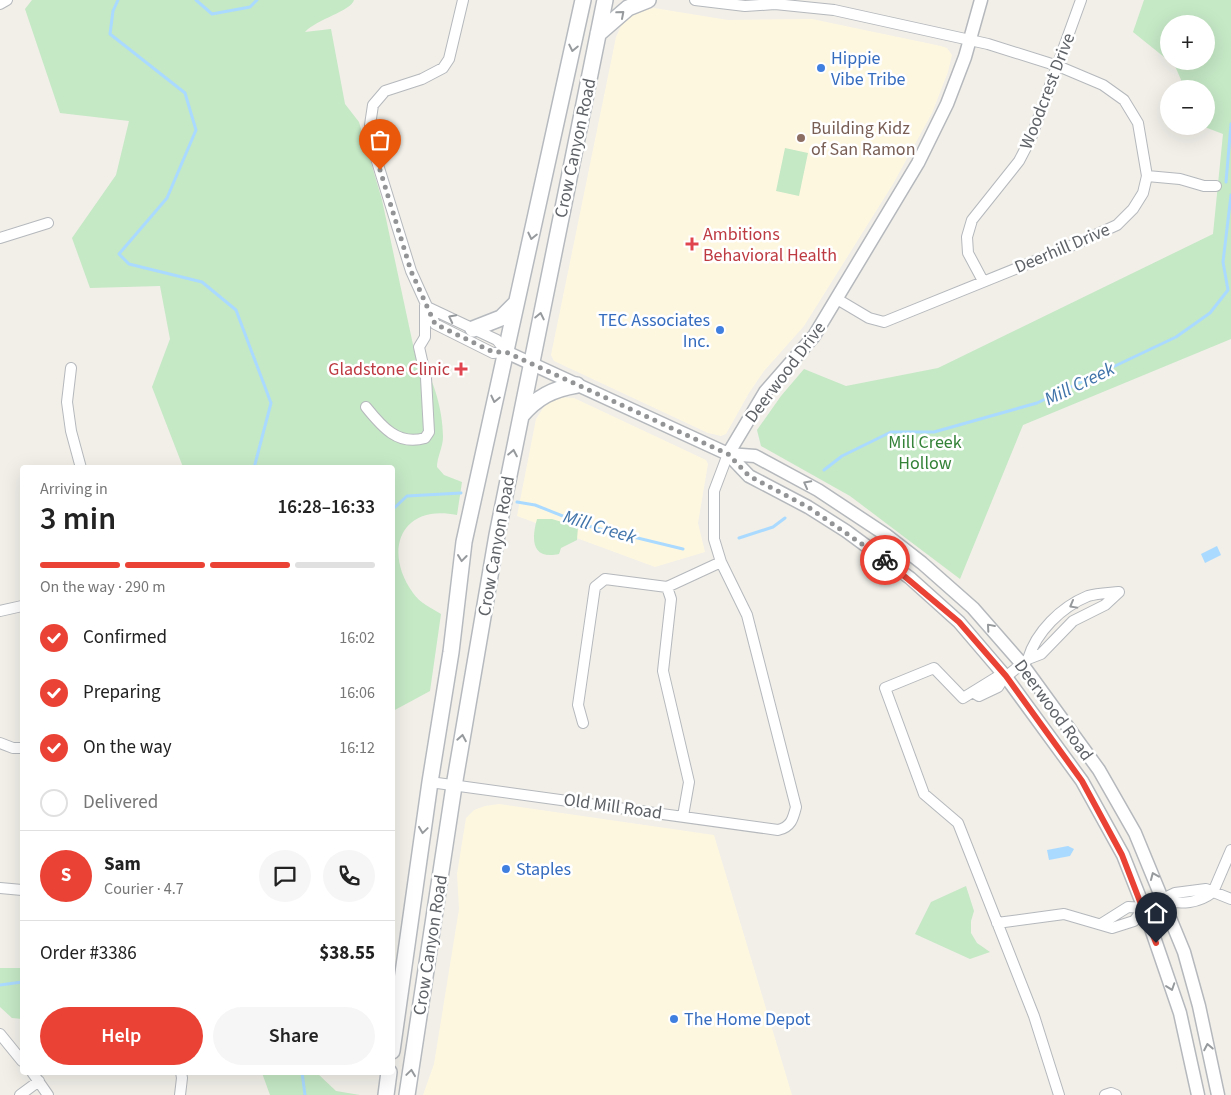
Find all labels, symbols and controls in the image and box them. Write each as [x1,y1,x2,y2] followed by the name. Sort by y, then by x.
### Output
[616,11,625,20] one-way arrow
[1160,15,1215,135] map controls
[1160,15,1215,70] button: +
[1014,29,1081,153] street label: Woodcrest Drive
[568,43,579,52] one-way arrow
[831,46,906,92] place label: Hippie Vibe Tribe
[815,62,827,74] marker: Hippie Vibe Tribe
[549,76,602,220] street label: Crow Canyon Road
[1160,80,1215,135] button: −
[811,116,915,162] place label: Building Kidz of San Ramon
[359,119,401,170] pin
[366,126,394,154] icon: bag
[795,132,807,144] marker: Building Kidz of San Ramon
[1011,217,1114,280] street label: Deerhill Drive
[703,222,837,268] place label: Ambitions Behavioral Health
[527,232,538,241] one-way arrow
[685,237,699,251] marker: Ambitions Behavioral Health
[598,308,710,354] place label: TEC Associates Inc.
[534,311,545,320] one-way arrow
[448,314,457,324] one-way arrow
[739,317,832,428] street label: Deerwood Drive
[714,324,726,336] marker: TEC Associates Inc.
[1040,355,1120,413] water label: Mill Creek
[328,357,450,382] place label: Gladstone Clinic
[454,362,468,376] marker: Gladstone Clinic
[490,395,501,404] one-way arrow
[888,430,962,476] park label: Mill Creek Hollow
[508,449,518,458] one-way arrow
[472,474,521,618] street label: Crow Canyon Road
[40,478,108,500] text: Arriving in
[803,480,812,490] one-way arrow
[277,494,375,521] text: 16:28–16:33
[40,496,116,542] text: 3 min
[560,504,640,552] water label: Mill Creek
[860,535,910,585] courier
[871,546,899,574] icon: bike
[457,554,468,562] one-way arrow
[40,576,165,598] text: On the way · 290 m
[1069,598,1078,608] one-way arrow
[40,624,68,652] icon: check
[83,624,167,651] text: Confirmed
[987,624,996,633] one-way arrow
[339,627,375,649] text: 16:02
[1008,654,1099,766] street label: Deerwood Road
[40,679,68,707] icon: check
[83,679,161,706] text: Preparing
[339,682,375,704] text: 16:06
[40,734,68,762] icon: check
[83,734,172,761] text: On the way
[457,734,467,742] one-way arrow
[339,737,375,759] text: 16:12
[562,787,664,826] street label: Old Mill Road
[83,789,158,816] text: Delivered
[418,826,429,834] one-way arrow
[259,850,311,902] button: chat
[323,850,375,902] button: phone
[104,851,141,878] text: Sam
[516,857,571,882] place label: Staples
[61,862,71,889] text: S
[500,863,512,875] marker: Staples
[1149,872,1160,881] one-way arrow
[407,873,454,1017] street label: Crow Canyon Road
[104,878,184,900] text: Courier · 4.7
[1135,892,1177,943] pin
[1142,899,1170,927] icon: home
[40,940,137,967] text: Order #3386
[319,940,375,967] text: $38.55
[1165,982,1175,991] one-way arrow
[40,1007,203,1065] button: Help
[213,1007,375,1065] button: Share
[684,1007,810,1032] place label: The Home Depot
[668,1013,680,1025] marker: The Home Depot
[1203,1043,1214,1052] one-way arrow
[405,1069,415,1077] one-way arrow

